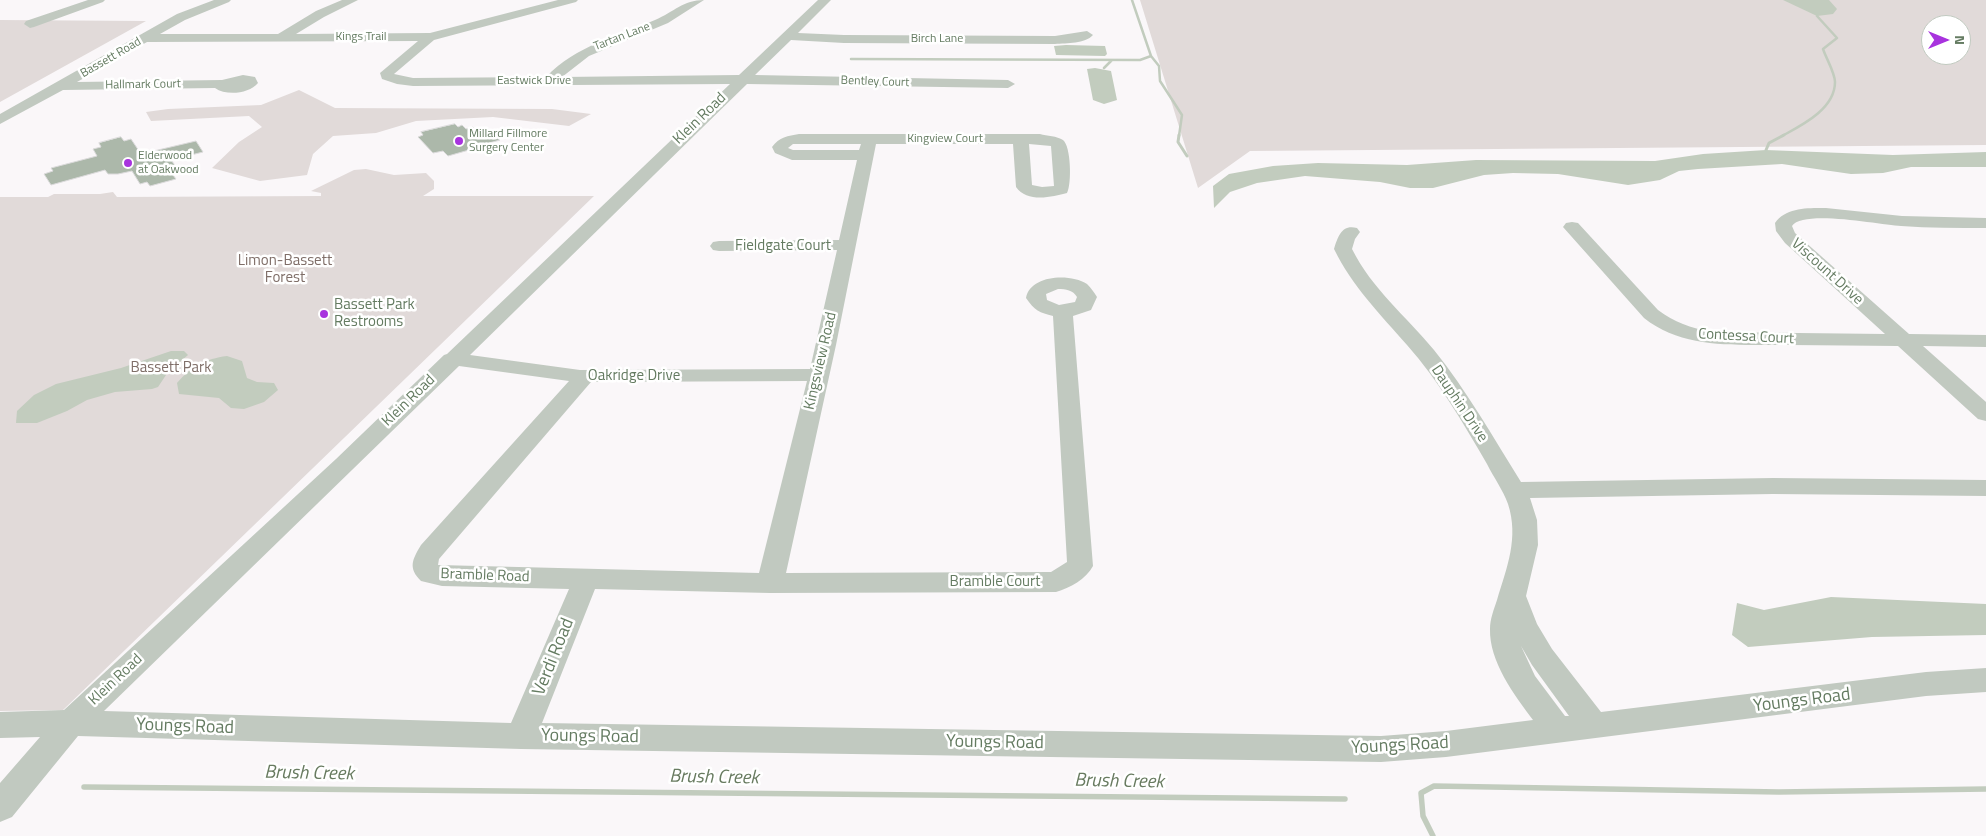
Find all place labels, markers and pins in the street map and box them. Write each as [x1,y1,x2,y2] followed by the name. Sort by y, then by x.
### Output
[469,127,547,155] place label: Millard Fillmore Surgery Center
[453,135,465,147] marker: Millard Fillmore Surgery Center
[138,149,199,177] place label: Elderwood at Oakwood
[122,157,134,169] marker: Elderwood at Oakwood
[334,296,415,331] place label: Bassett Park Restrooms
[318,308,330,320] marker: Bassett Park Restrooms

